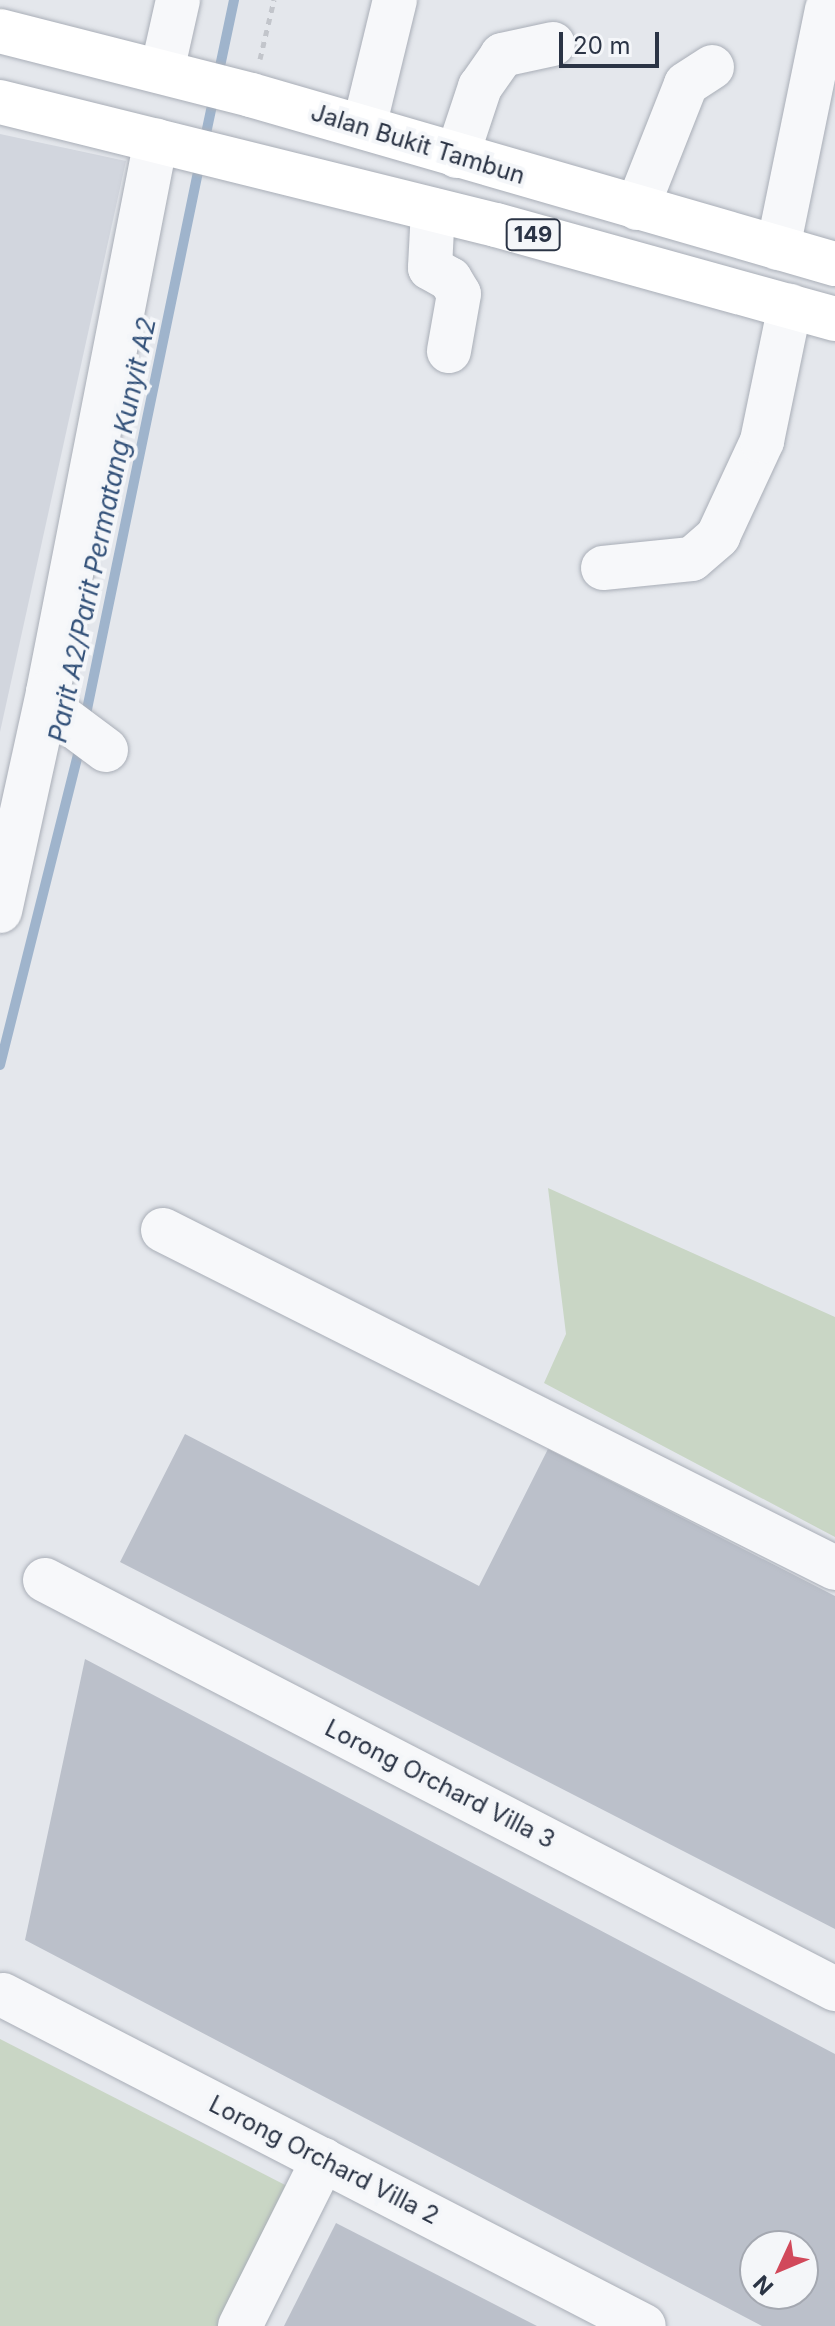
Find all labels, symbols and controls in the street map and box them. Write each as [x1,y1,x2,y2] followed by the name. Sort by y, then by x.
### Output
[563,16,663,66] scale bar
[573,31,631,60] text: 20 m
[308,98,528,190] street label: Jalan Bukit Tambun
[505,217,561,253] road number: 149
[42,315,162,745] water label: Parit A2/Parit Permatang Kunyit A2
[320,1713,560,1855] street label: Lorong Orchard Villa 3
[204,2090,444,2230] street label: Lorong Orchard Villa 2
[739,2230,819,2310] north arrow
[748,2270,778,2300] text: N

